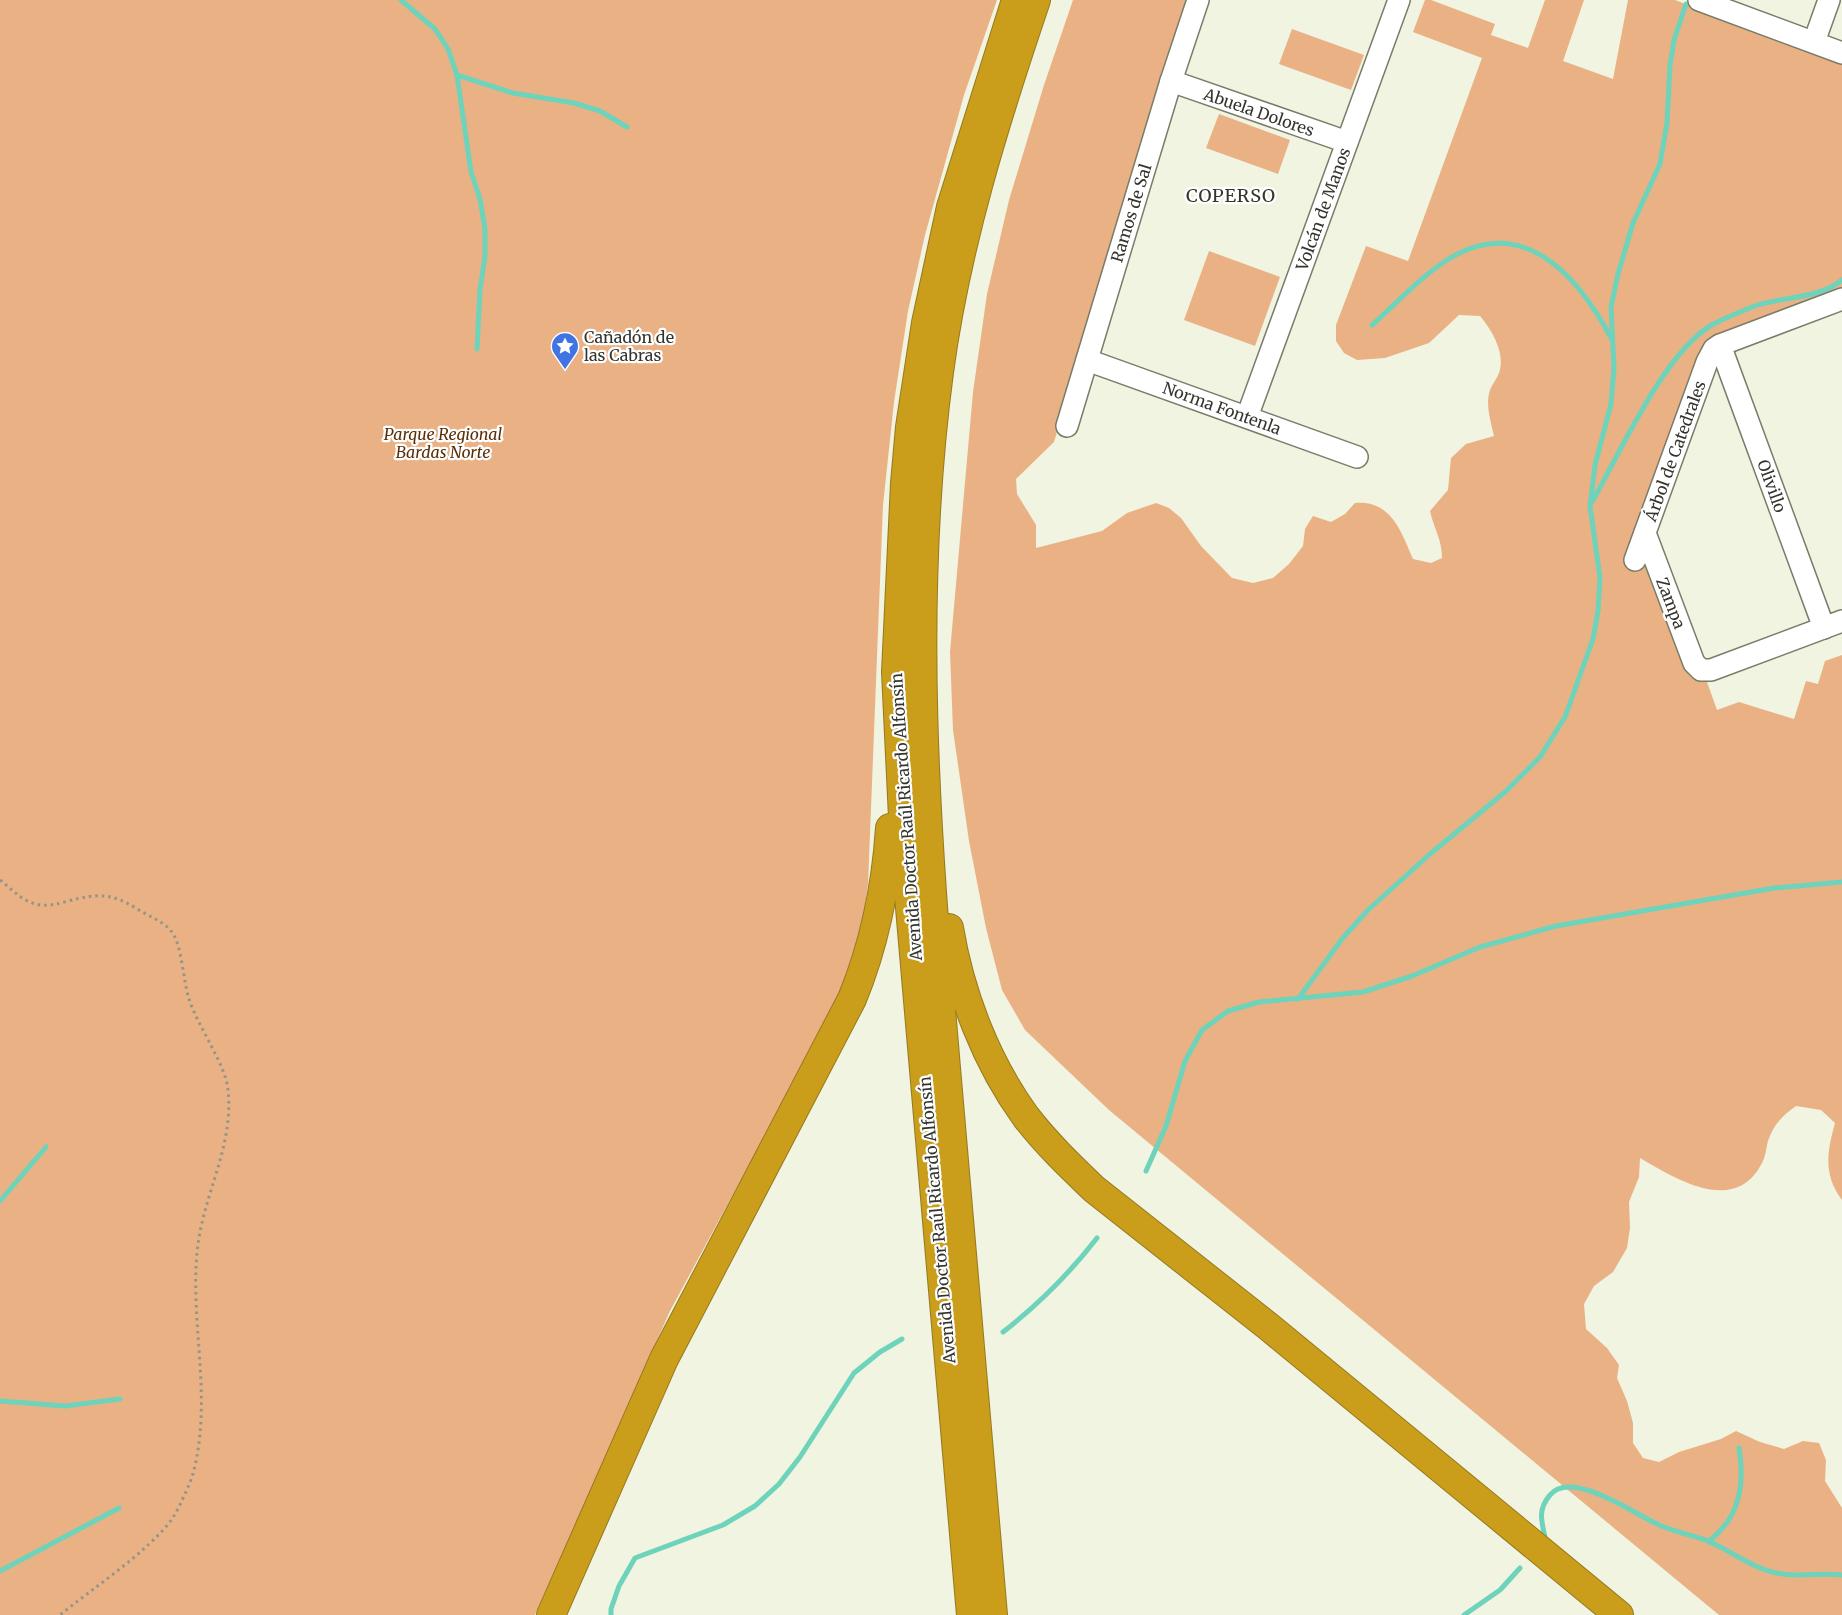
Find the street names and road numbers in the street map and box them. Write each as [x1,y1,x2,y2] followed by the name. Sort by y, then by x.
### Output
[1200,83,1317,140] street label: Abuela Dolores
[1291,145,1355,274] street label: Volcán de Manos
[1107,161,1155,265] street label: Ramos de Sal
[1160,377,1284,439] street label: Norma Fontenla
[1640,378,1710,525] street label: Árbol de Catedrales
[1753,457,1791,515] street label: Olivillo
[1652,575,1690,632] street label: Zampa
[886,672,926,962] street label: Avenida Doctor Raúl Ricardo Alfonsín
[914,1075,960,1365] street label: Avenida Doctor Raúl Ricardo Alfonsín

